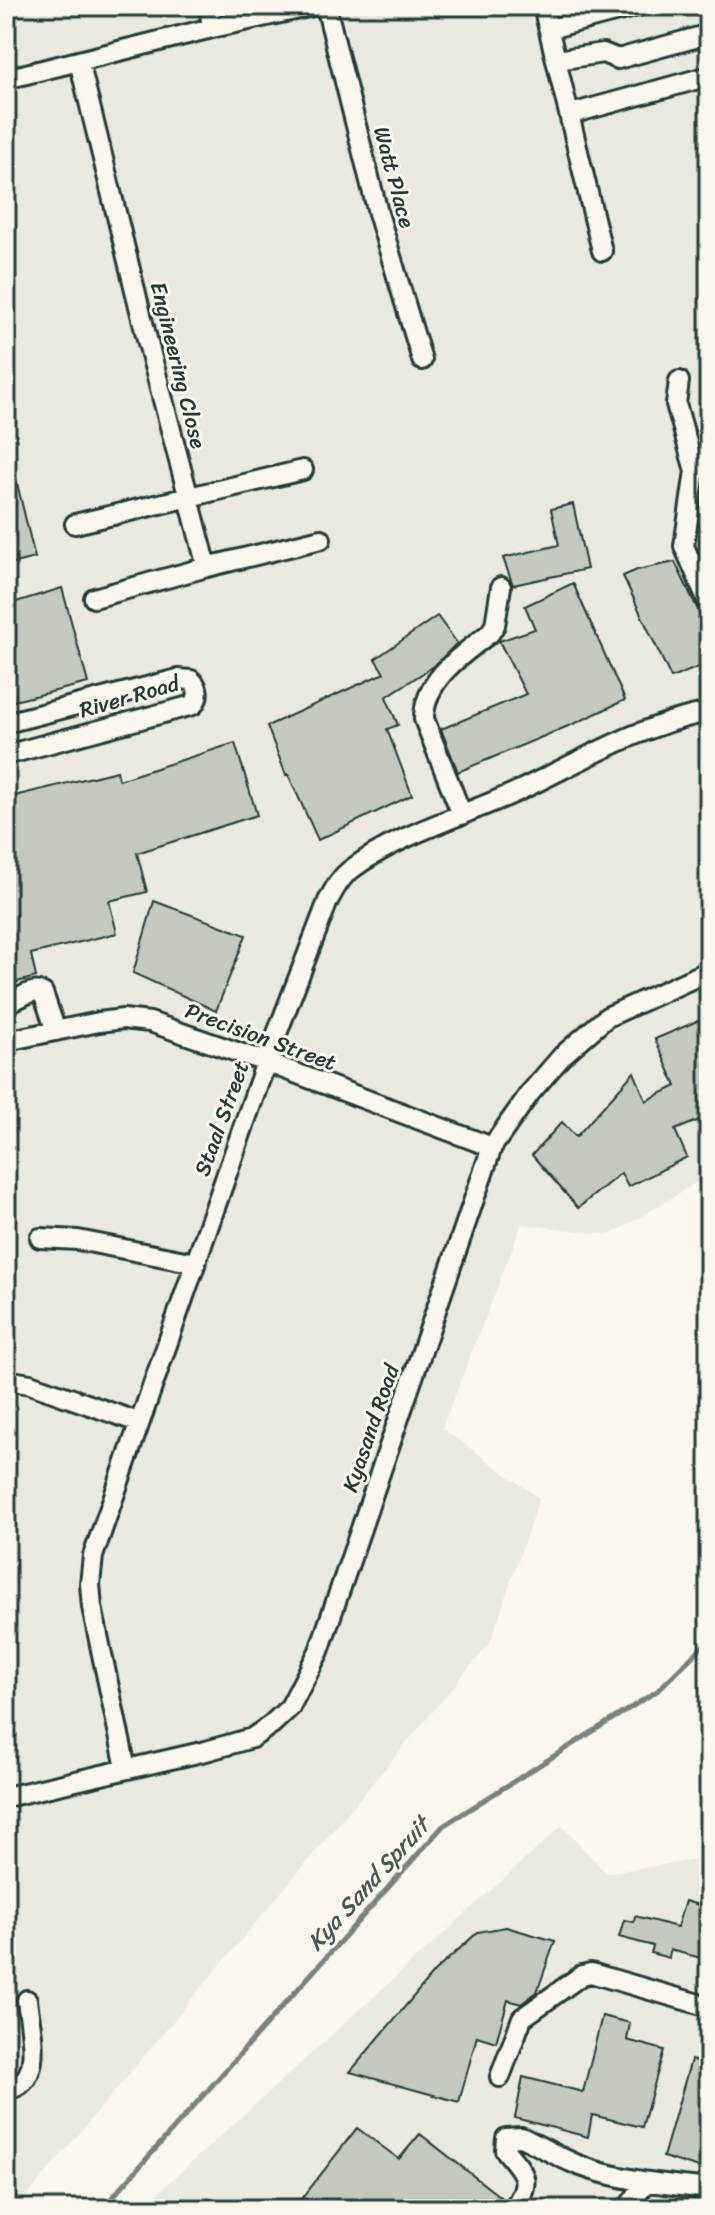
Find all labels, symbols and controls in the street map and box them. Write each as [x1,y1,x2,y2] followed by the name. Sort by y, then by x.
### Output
[362,122,427,233] street label: Watt Place
[139,278,218,453] street label: Engineering Close
[74,663,185,729] street label: River Road
[180,991,342,1082] street label: Precision Street
[182,1054,261,1182] street label: Staal Street
[330,1358,411,1497] street label: Kyasand Road
[296,1804,443,1961] water label: Kya Sand Spruit

